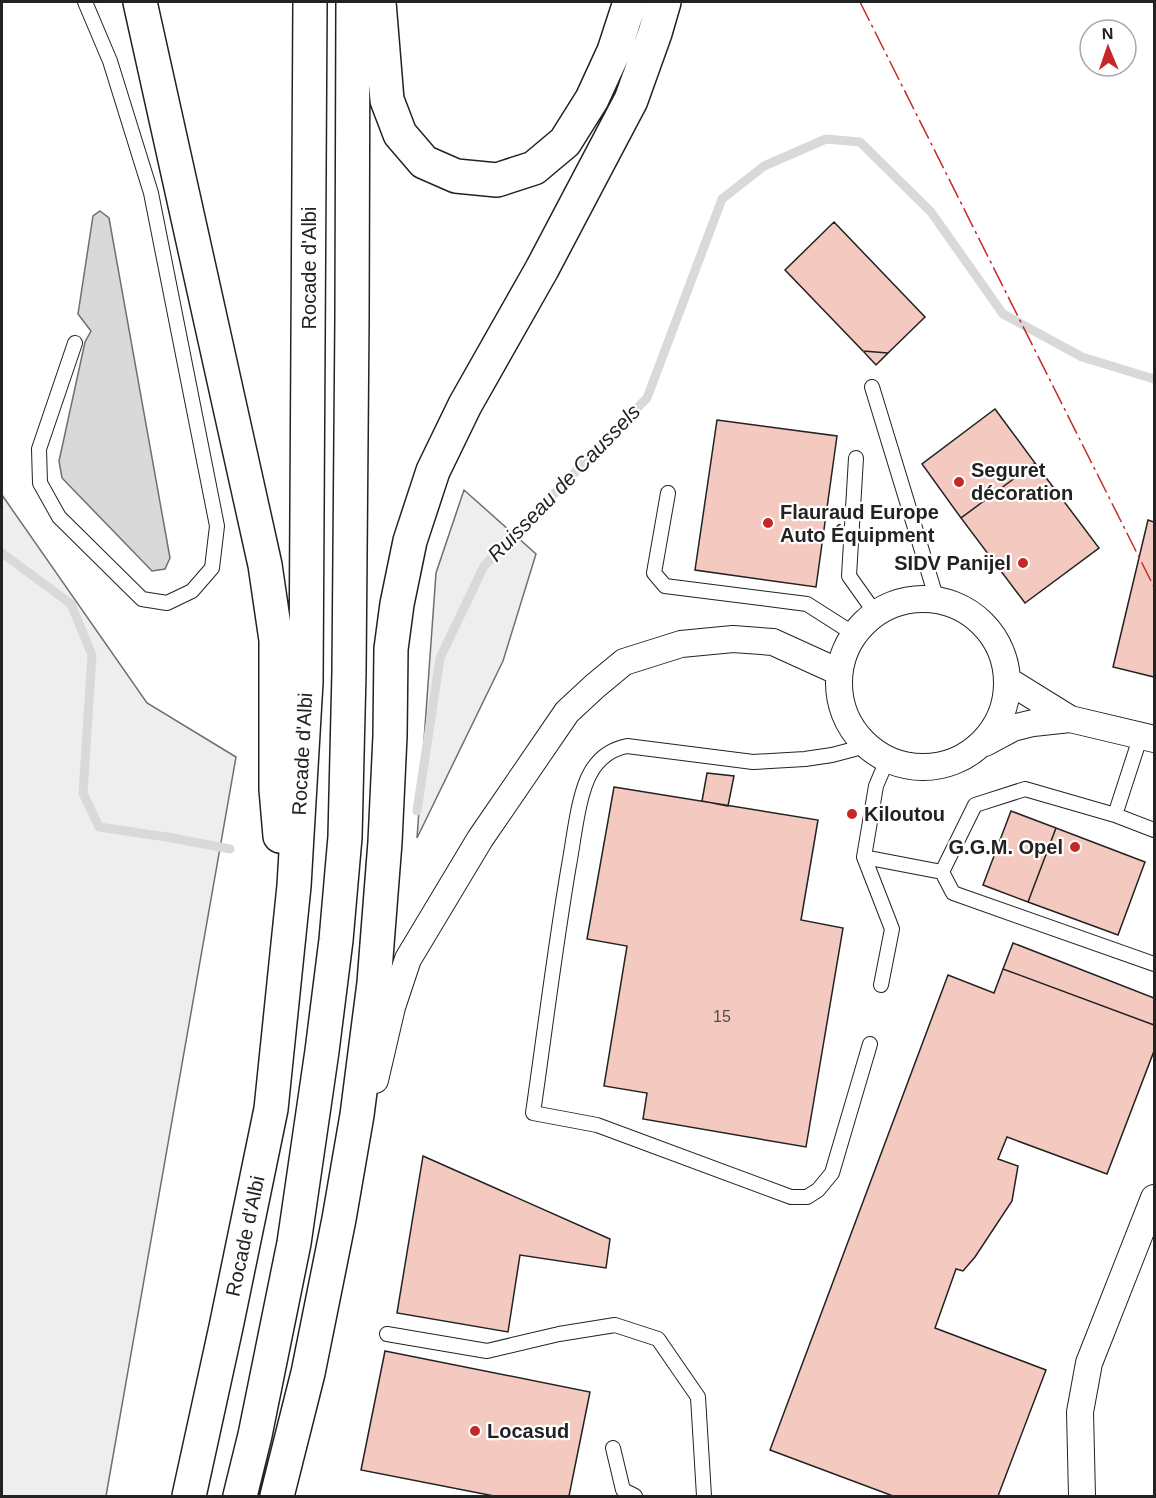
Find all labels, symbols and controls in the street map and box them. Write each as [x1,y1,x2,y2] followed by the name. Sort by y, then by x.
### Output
[1078,18,1138,78] north arrow
[1101,25,1114,42] text: N
[298,207,320,329] street label: Rocade d'Albi
[483,399,645,566] water label: Ruisseau de Caussels
[971,459,1073,504] place label: Seguret décoration
[952,475,966,489] marker: Seguret décoration
[780,501,939,546] place label: Flauraud Europe Auto Équipment
[761,516,775,530] marker: Flauraud Europe Auto Équipment
[894,552,1011,574] place label: SIDV Panijel
[1016,556,1030,570] marker: SIDV Panijel
[288,692,316,816] street label: Rocade d'Albi
[864,803,945,825] place label: Kiloutou
[845,807,859,821] marker: Kiloutou
[949,836,1063,858] place label: G.G.M. Opel
[1068,840,1082,854] marker: G.G.M. Opel
[713,1008,731,1025] house number: 15
[221,1174,269,1298] street label: Rocade d'Albi
[487,1420,569,1442] place label: Locasud
[468,1424,482,1438] marker: Locasud

